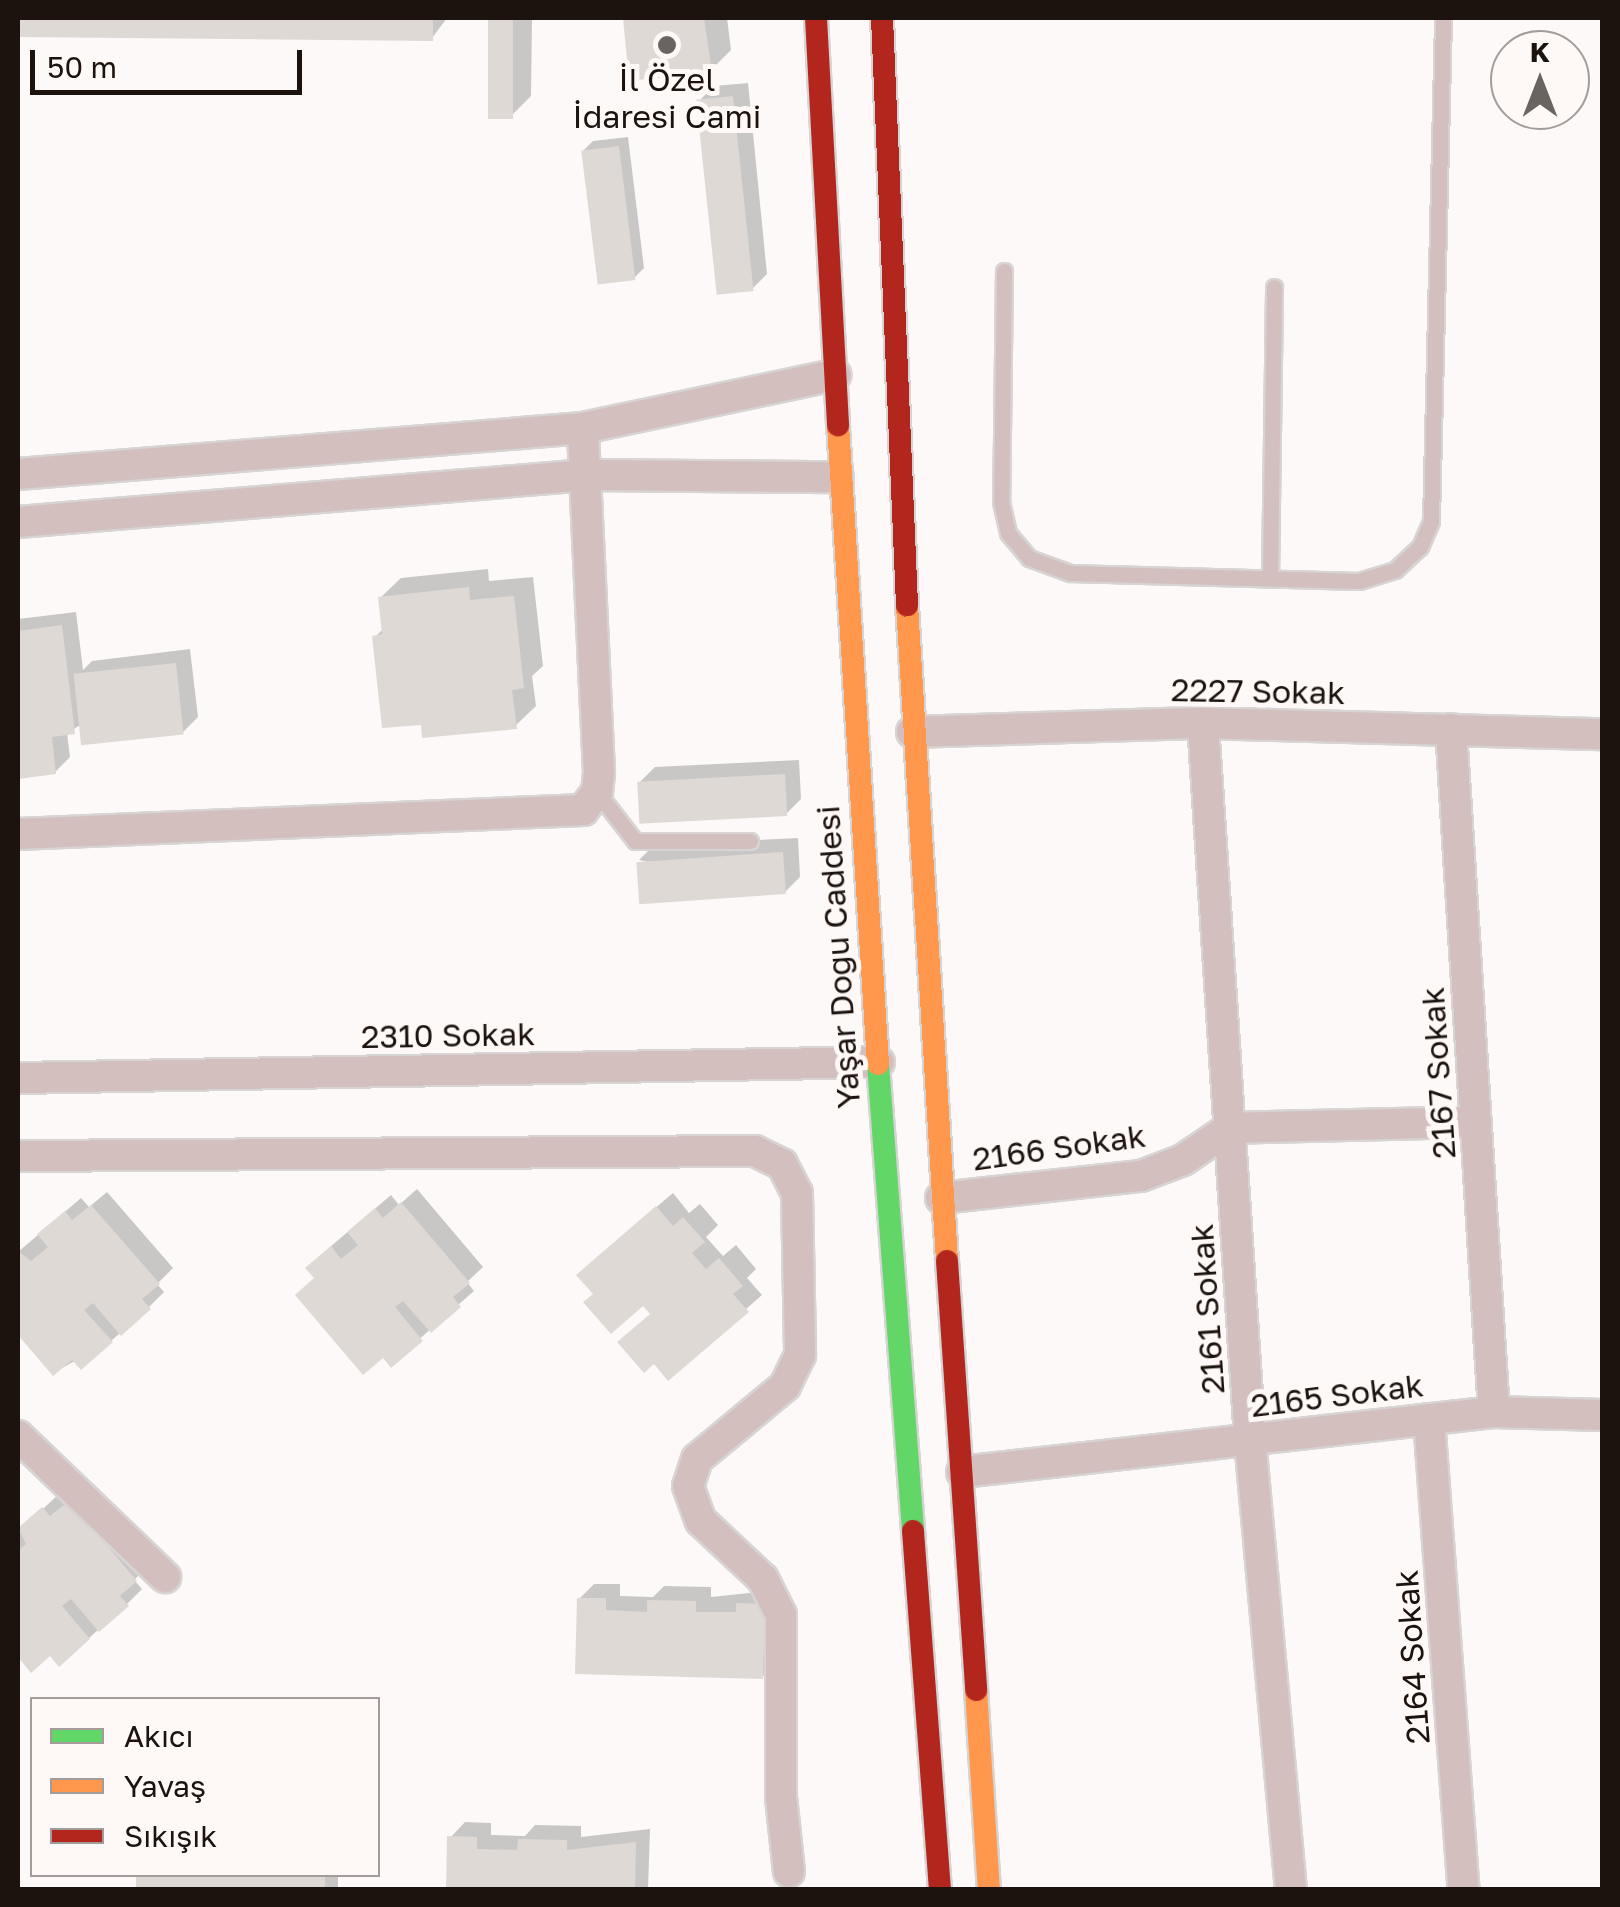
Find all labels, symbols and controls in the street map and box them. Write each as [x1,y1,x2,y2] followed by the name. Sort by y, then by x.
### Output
[35,30,308,92] scale bar
[1490,30,1590,130] north arrow
[656,34,678,56] marker: İl Özel İdaresi Cami
[1530,35,1550,68] text: K
[47,49,117,85] text: 50 m
[573,61,761,136] place label: İl Özel İdaresi Cami
[1171,670,1345,712] street label: 2227 Sokak
[808,804,868,1110] street label: Yaşar Doğu Caddesi
[1413,986,1463,1160] street label: 2167 Sokak
[361,1014,535,1056] street label: 2310 Sokak
[970,1116,1148,1178] street label: 2166 Sokak
[1182,1223,1232,1395] street label: 2161 Sokak
[1249,1365,1425,1425] street label: 2165 Sokak
[1387,1569,1437,1745] street label: 2164 Sokak
[30,1697,380,1877] legend
[124,1718,193,1754] text: Akıcı
[124,1768,206,1804] text: Yavaş
[124,1818,217,1854] text: Sıkışık

